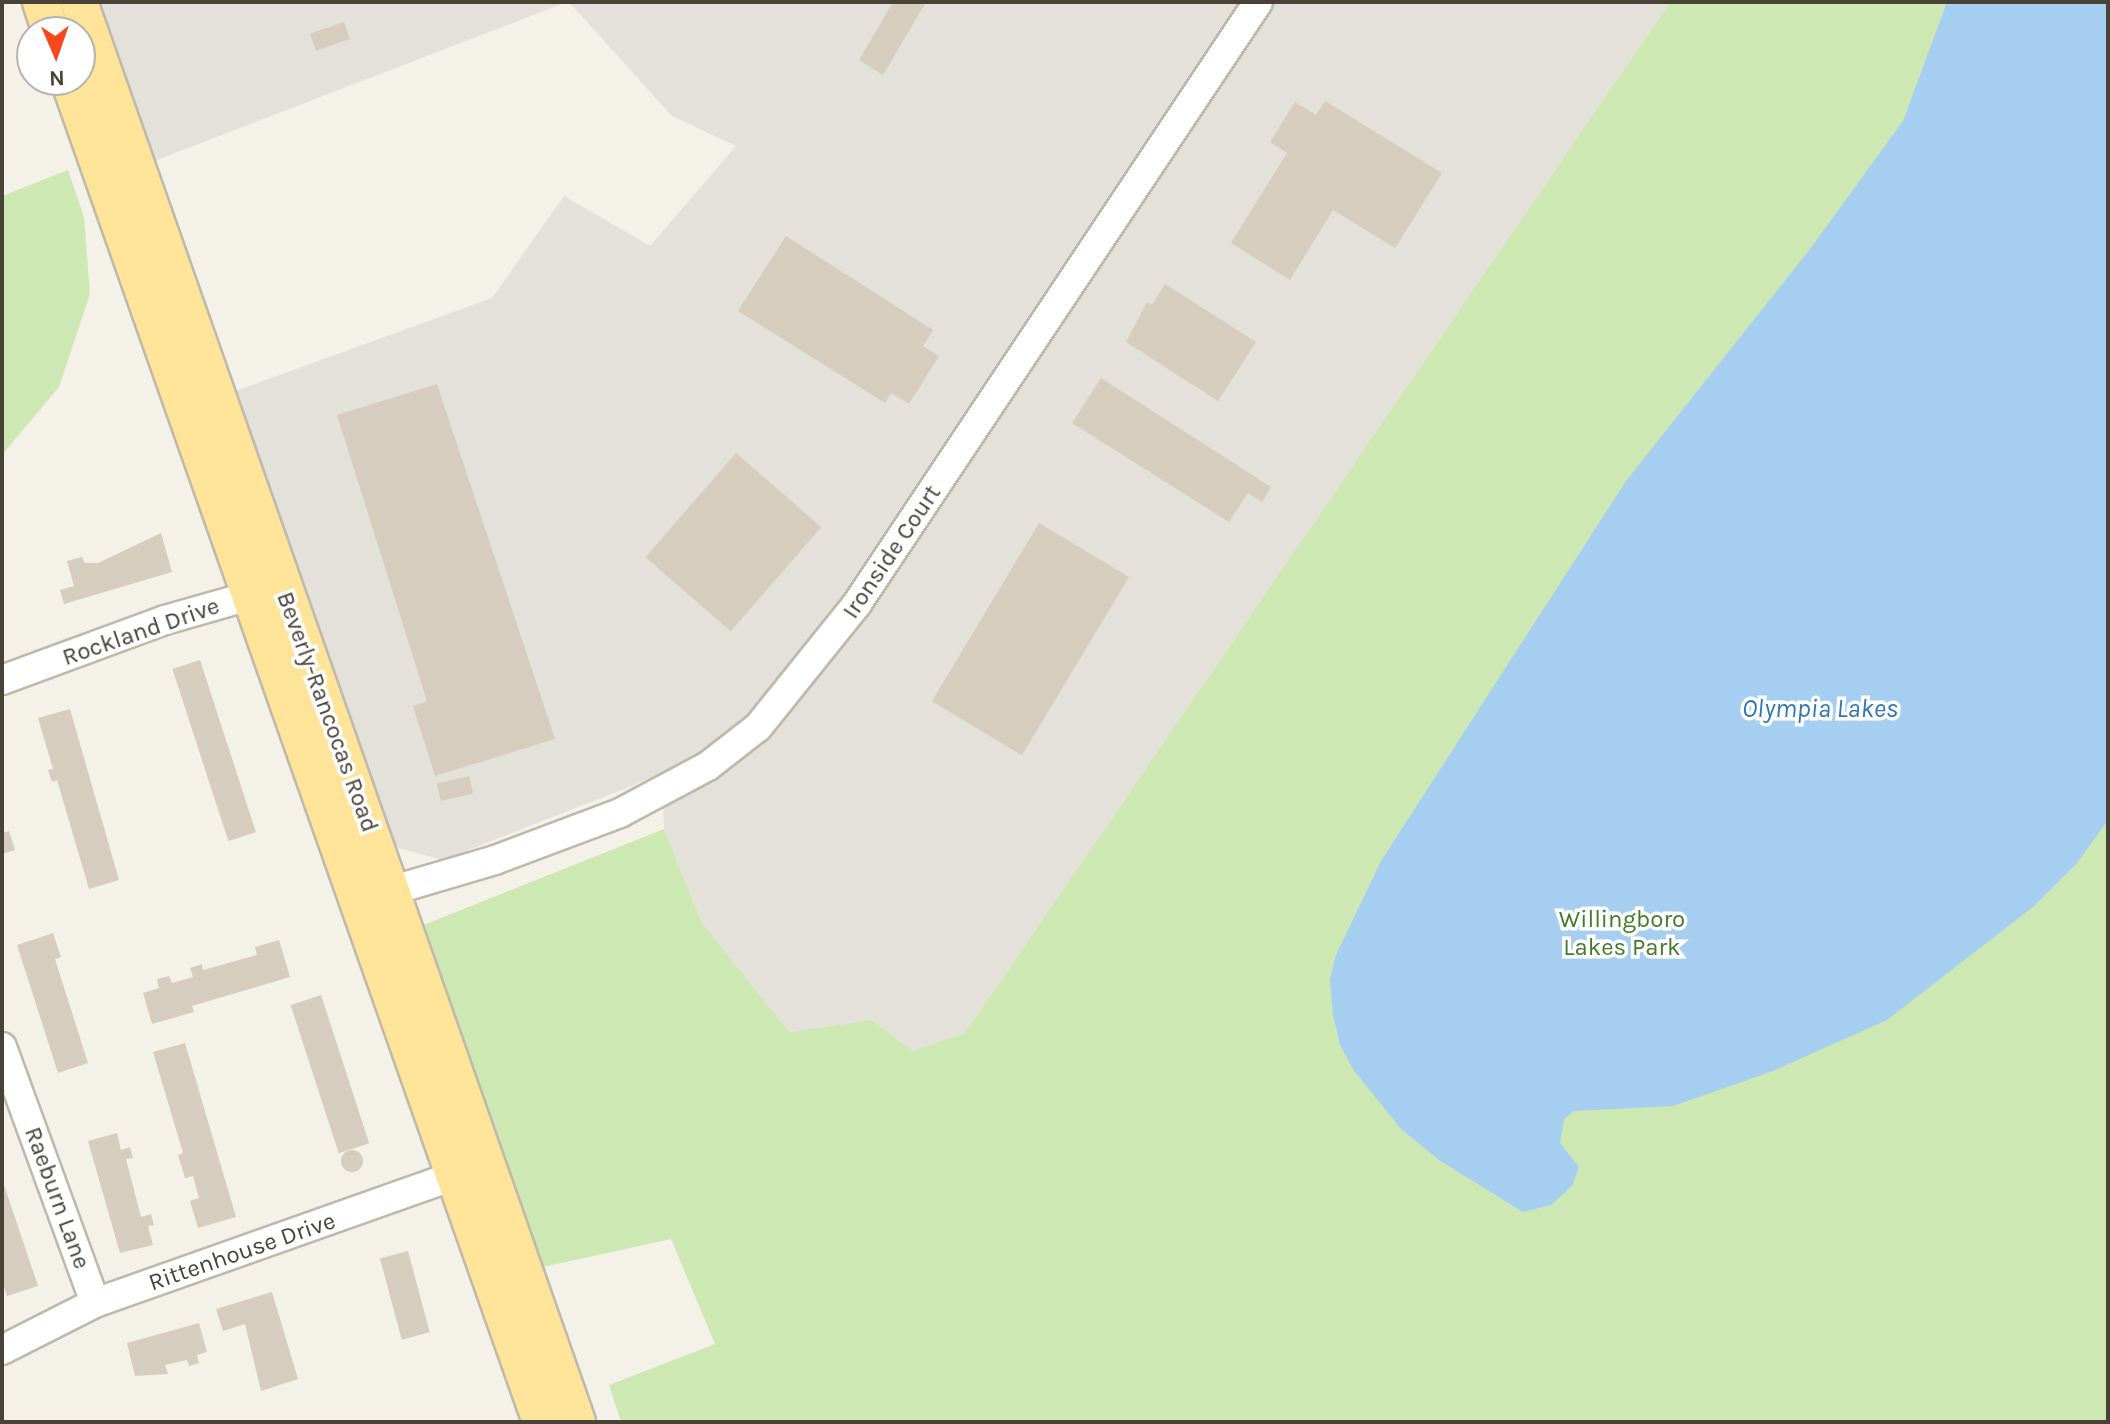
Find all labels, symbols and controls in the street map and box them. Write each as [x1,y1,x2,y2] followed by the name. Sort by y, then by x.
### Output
[16,16,96,96] north arrow
[48,65,65,91] text: N
[837,480,947,624] street label: Ironside Court
[270,588,384,836] street label: Beverly-Rancocas Road
[59,592,223,672] street label: Rockland Drive
[1742,693,1898,725] water label: Olympia Lakes
[1559,906,1685,962] park label: Willingboro Lakes Park
[18,1123,96,1273] street label: Raeburn Lane
[145,1207,339,1297] street label: Rittenhouse Drive

